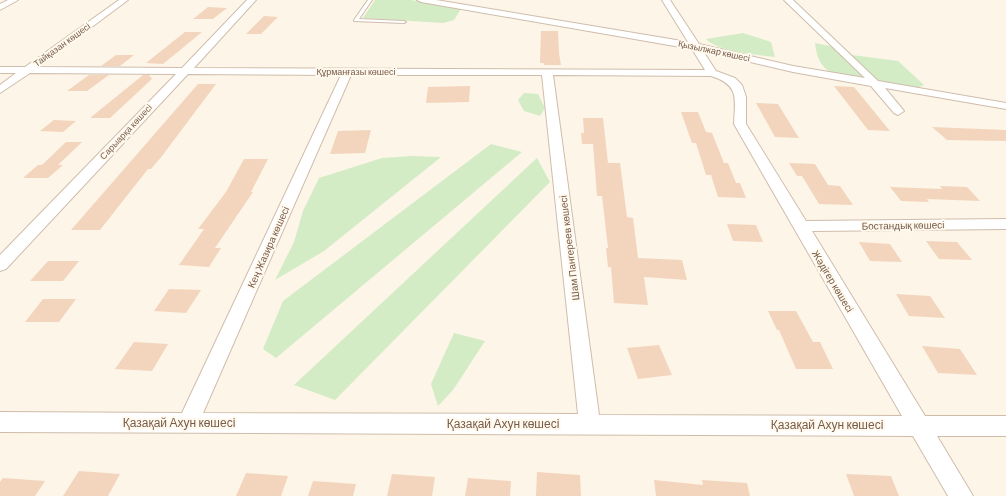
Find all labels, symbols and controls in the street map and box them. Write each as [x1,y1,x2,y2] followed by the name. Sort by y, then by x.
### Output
[31,20,92,69] street label: Тайқазан көшесі
[677,38,751,63] street label: Қызылжар көшесі
[316,66,396,77] street label: Құрманғазы көшесі
[97,102,154,162] street label: Сарыарқа көшесі
[557,195,581,301] street label: Шам Пангереев көшесі
[245,204,291,290] street label: Кең Жазира көшесі
[861,218,945,232] street label: Бостандық көшесі
[810,248,856,314] street label: Жәдігер көшесі
[123,415,235,430] street label: Қазақай Ахун көшесі
[447,416,559,431] street label: Қазақай Ахун көшесі
[771,417,883,432] street label: Қазақай Ахун көшесі

